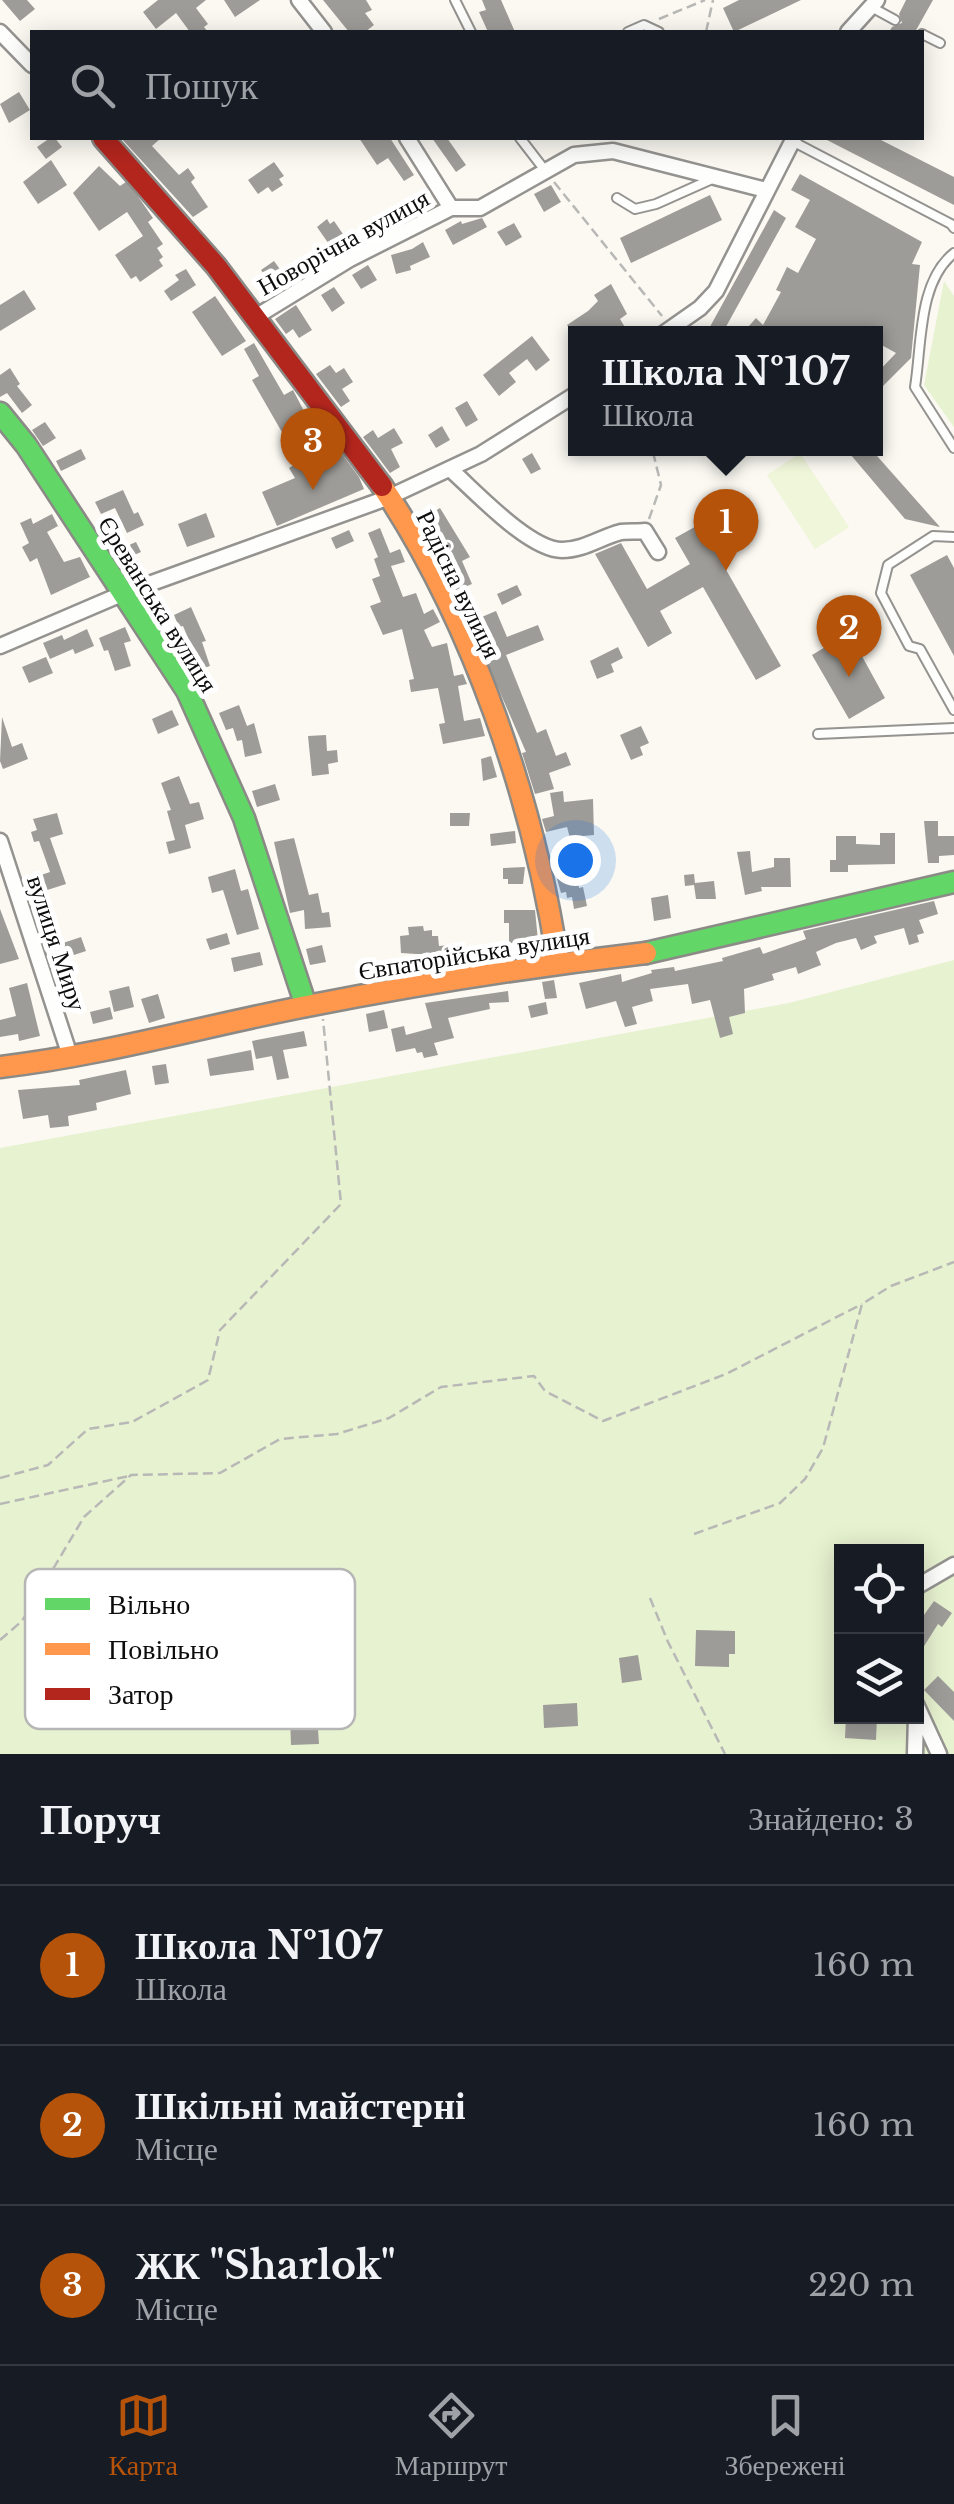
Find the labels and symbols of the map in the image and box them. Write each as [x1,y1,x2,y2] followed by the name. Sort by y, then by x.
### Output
[252,182,435,302] street label: Новорічна вулиця
[280,408,346,490] pin: 3
[694,488,758,571] pin: 1
[409,505,508,664] street label: Радісна вулиця
[91,511,224,698] street label: Єреванська вулиця
[816,594,882,677] pin: 2
[550,835,601,886] your location
[20,872,93,1015] street label: вулиця Миру
[356,920,592,987] street label: Євпаторійська вулиця
[25,1569,355,1729] legend
[108,1587,190,1622] text: Вільно
[108,1632,219,1667] text: Повільно
[108,1677,174,1712] text: Затор

